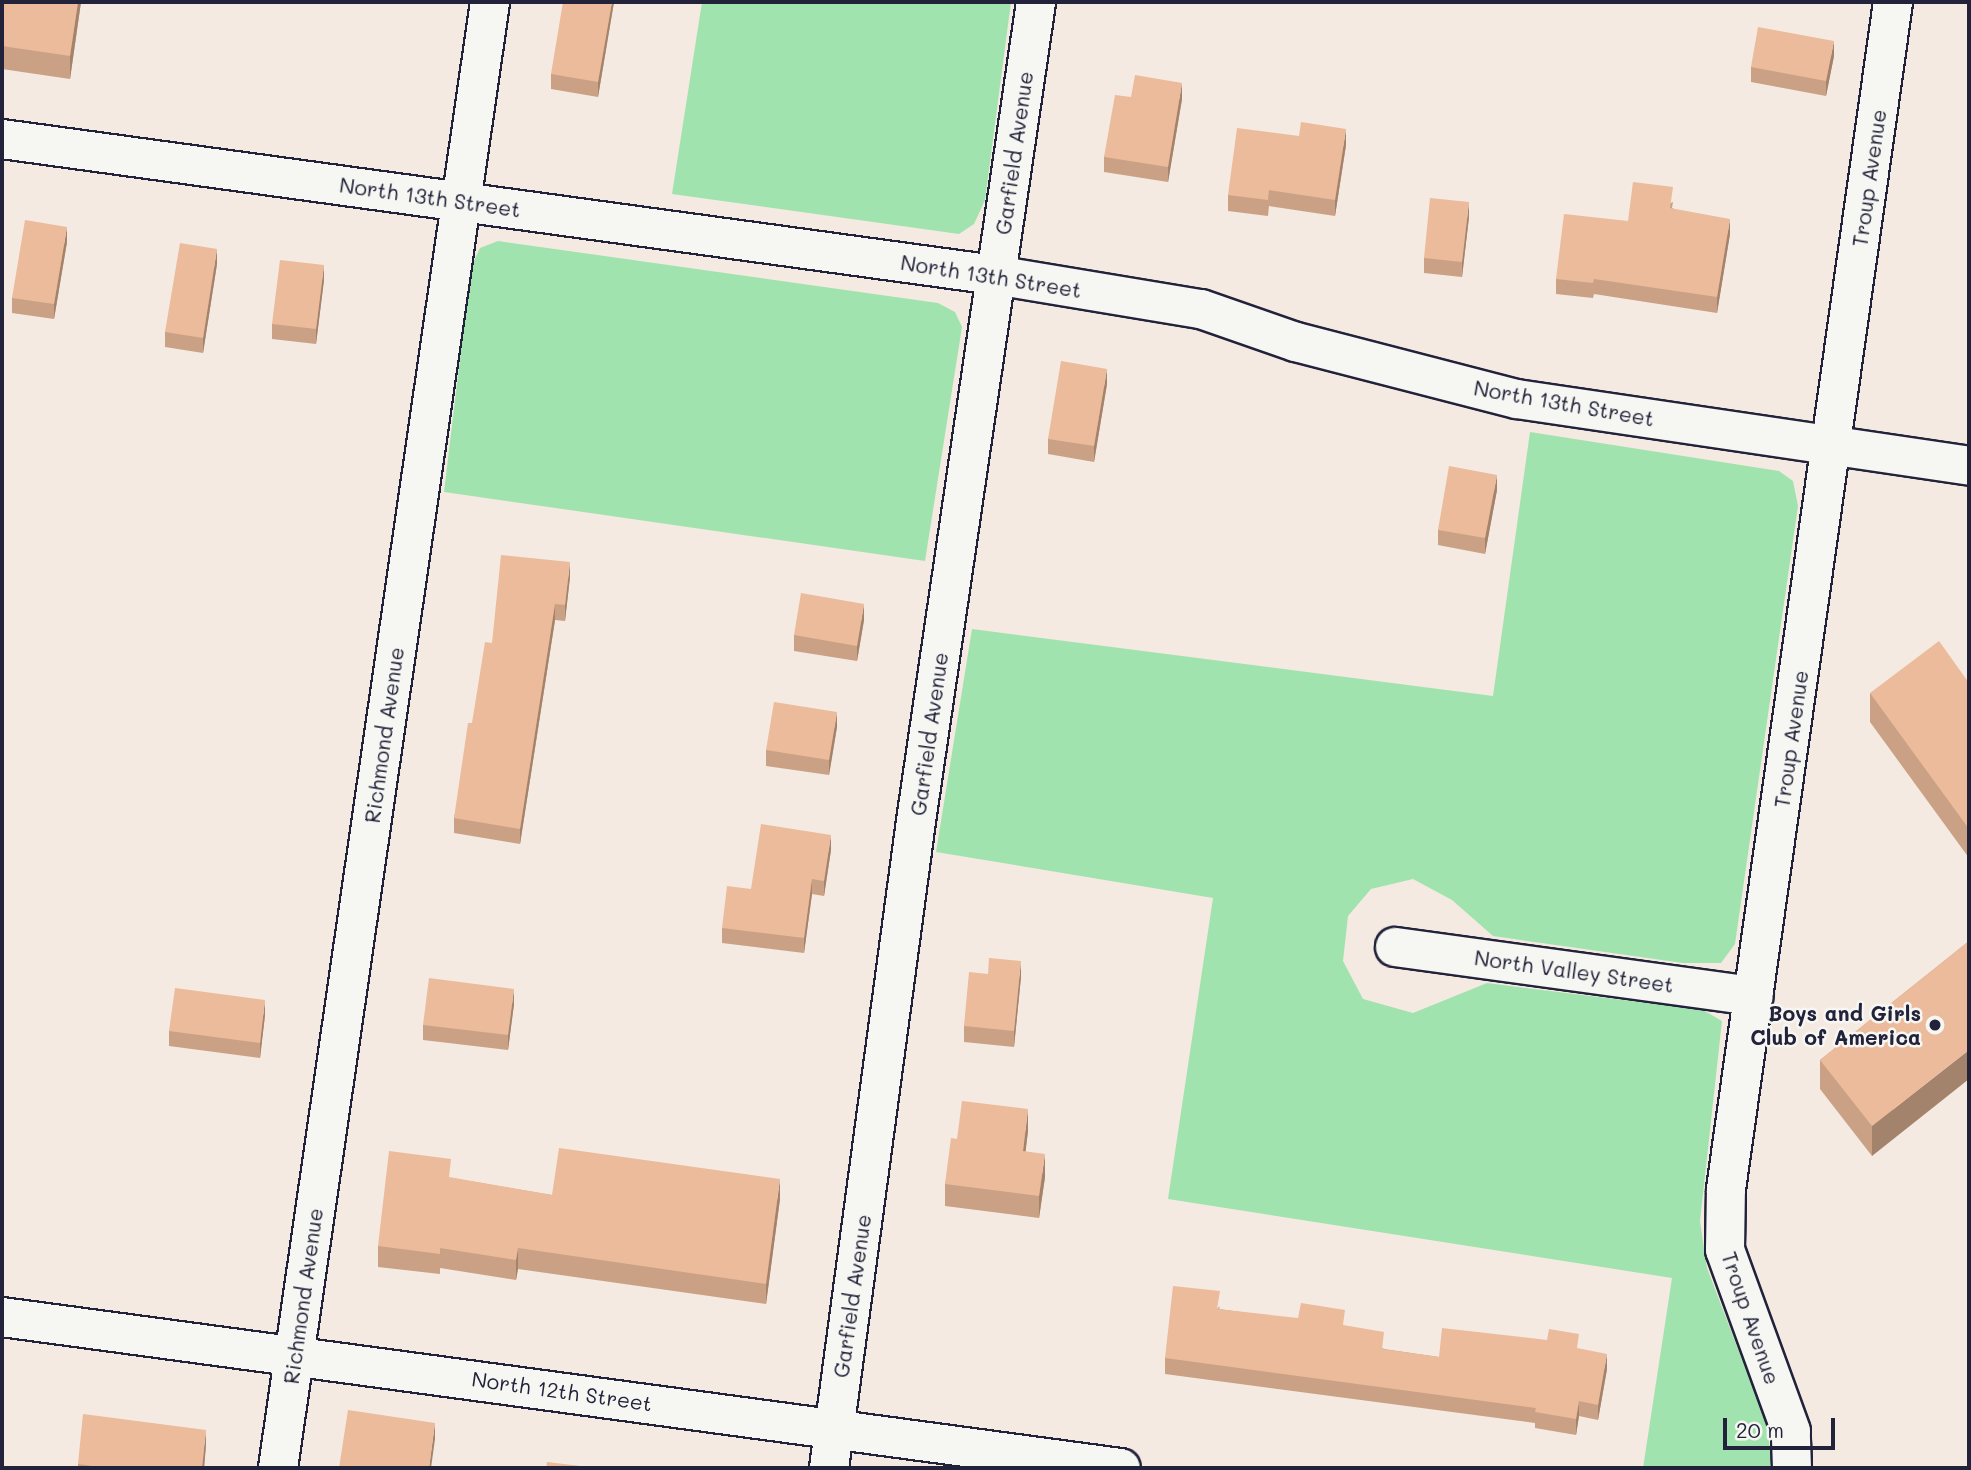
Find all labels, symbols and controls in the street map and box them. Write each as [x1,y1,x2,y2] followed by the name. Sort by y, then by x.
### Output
[990,70,1038,236] street label: Garfield Avenue
[1847,108,1891,248] street label: Troup Avenue
[338,172,522,222] street label: North 13th Street
[899,249,1083,303] street label: North 13th Street
[1472,375,1656,431] street label: North 13th Street
[359,645,409,825] street label: Richmond Avenue
[905,651,953,817] street label: Garfield Avenue
[1769,669,1813,809] street label: Troup Avenue
[1473,945,1675,997] street label: North Valley Street
[1750,1000,1921,1050] place label: Boys and Girls Club of America
[1927,1017,1943,1033] marker: Boys and Girls Club of America
[278,1206,328,1386] street label: Richmond Avenue
[828,1213,876,1379] street label: Garfield Avenue
[1717,1248,1785,1388] street label: Troup Avenue
[470,1366,654,1416] street label: North 12th Street
[1726,1404,1838,1448] scale bar
[1736,1416,1784,1443] text: 20 m

